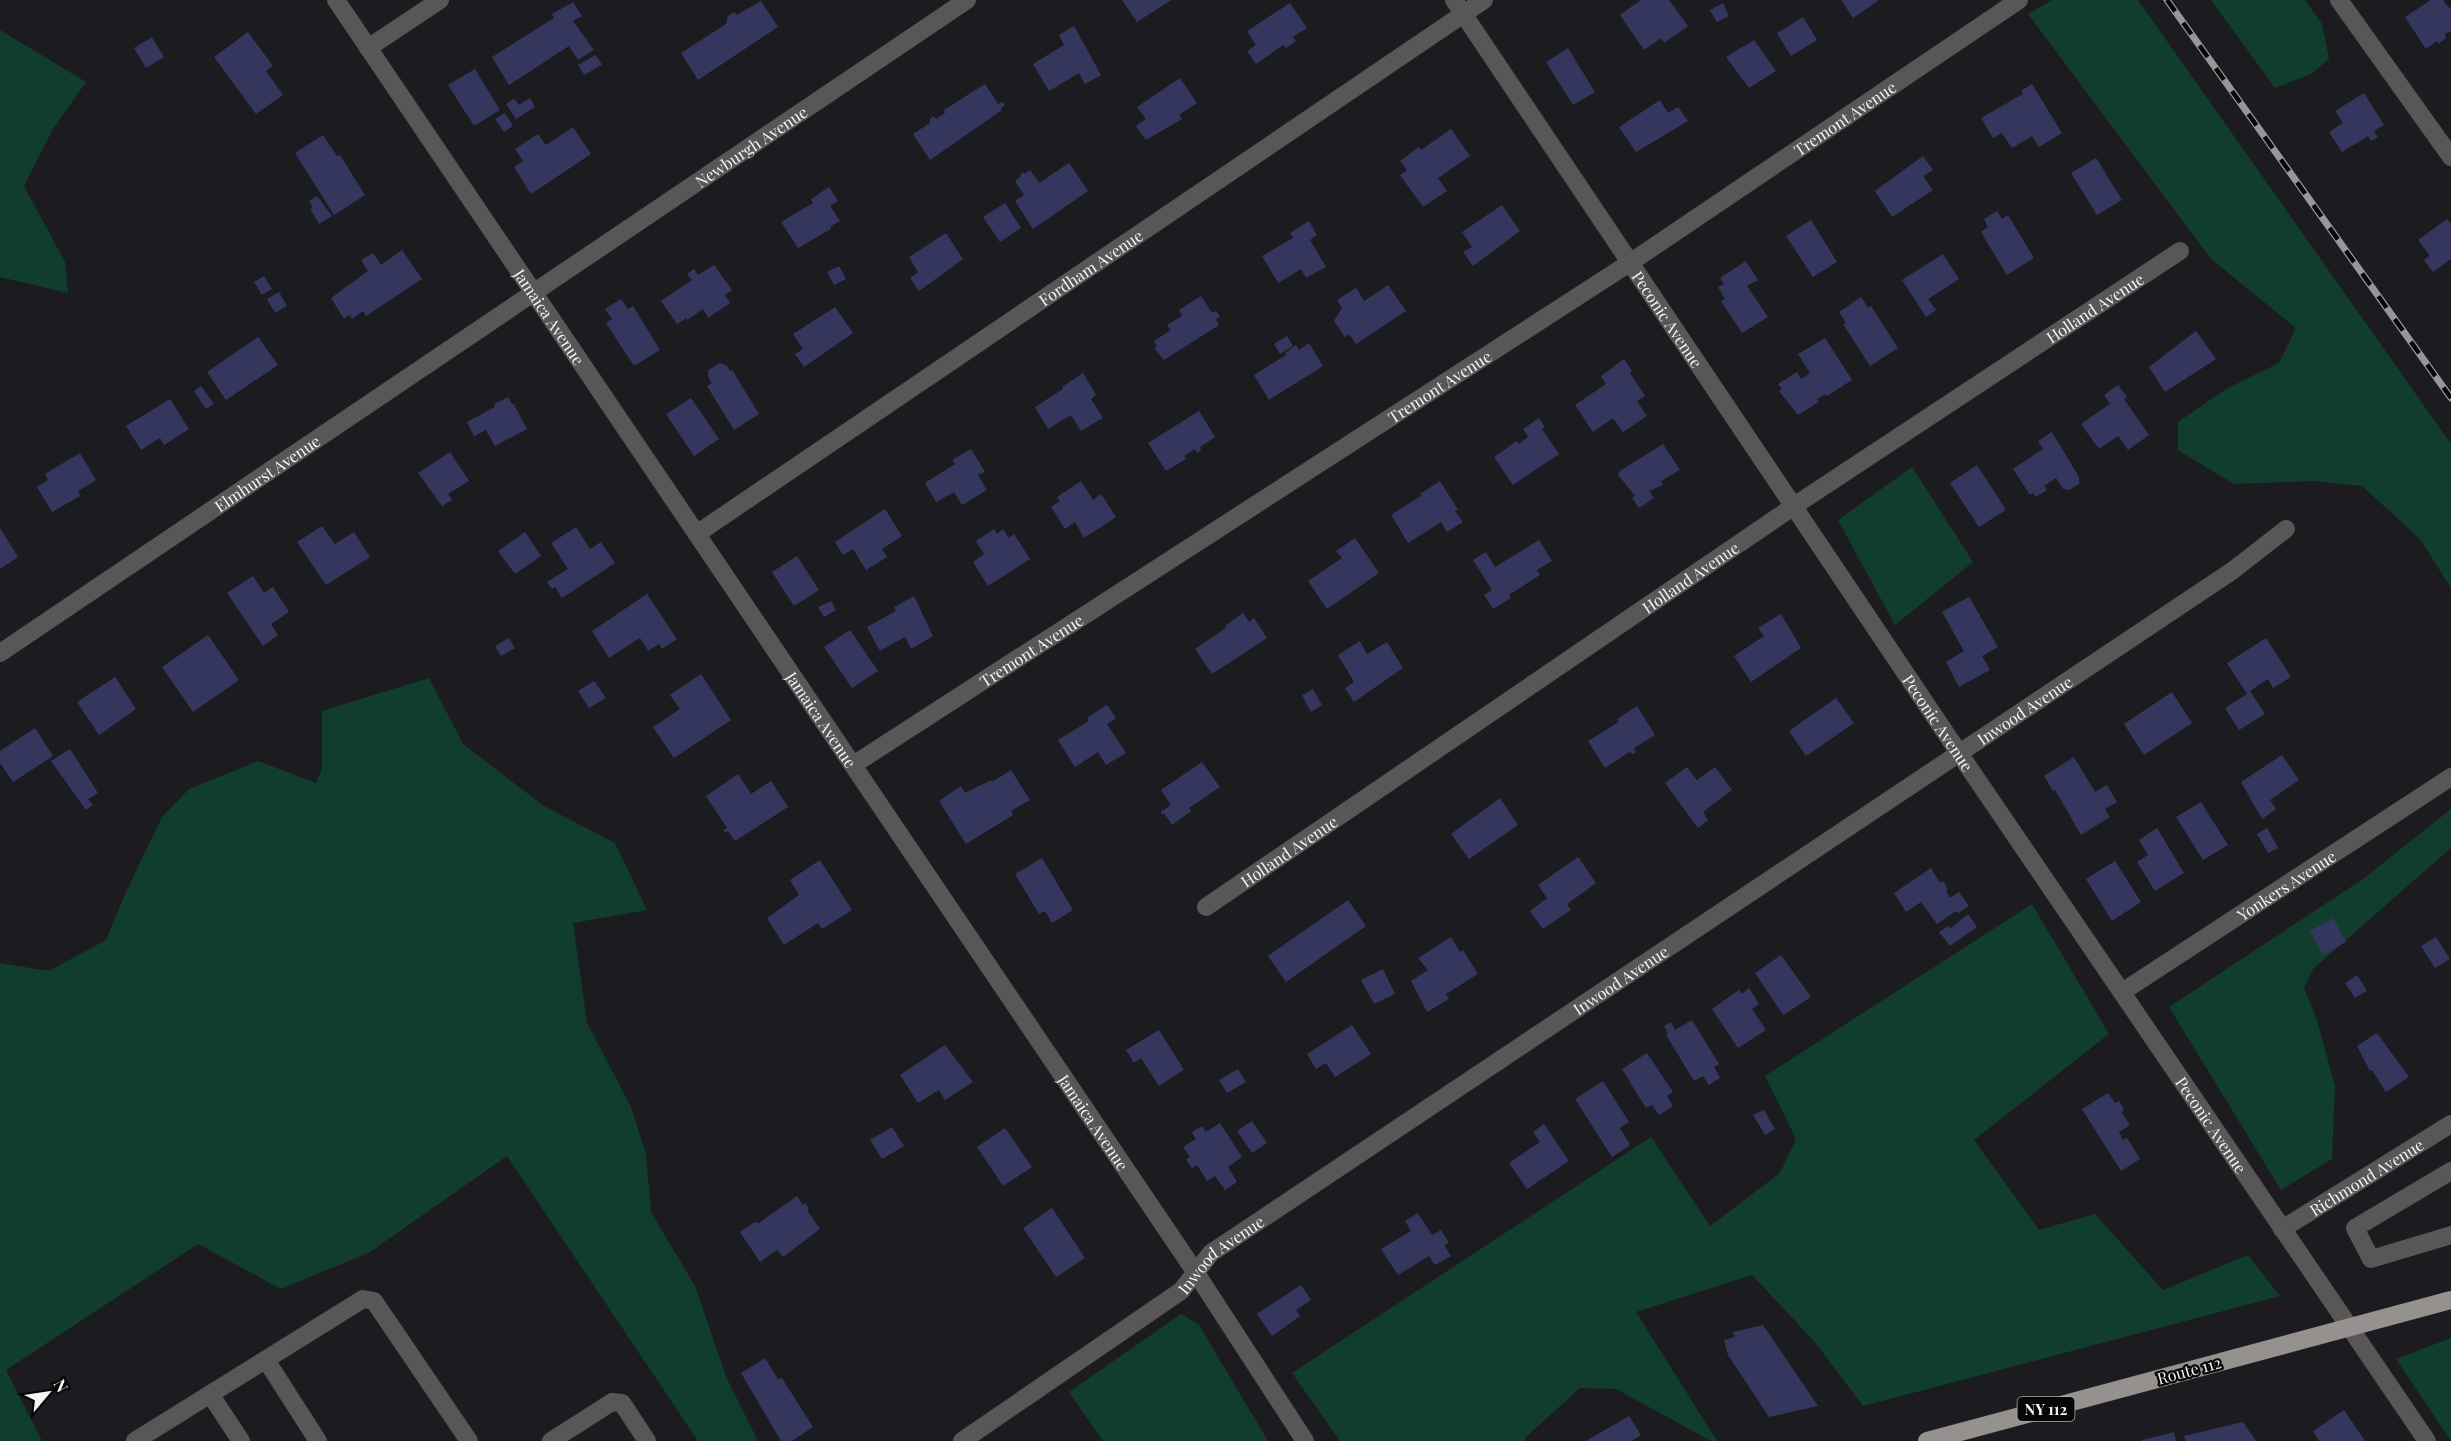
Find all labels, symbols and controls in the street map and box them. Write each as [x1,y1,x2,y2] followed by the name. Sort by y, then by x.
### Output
[1789,76,1900,160] street label: Tremont Avenue
[691,101,811,191] street label: Newburgh Avenue
[1034,224,1146,310] street label: Fordham Avenue
[509,264,590,369] street label: Jamaica Avenue
[1628,266,1708,371] street label: Peconic Avenue
[2042,268,2147,347] street label: Holland Avenue
[1383,345,1495,427] street label: Tremont Avenue
[210,430,324,516] street label: Elmhurst Avenue
[1638,536,1743,617] street label: Holland Avenue
[975,609,1087,691] street label: Tremont Avenue
[781,666,862,771] street label: Jamaica Avenue
[1899,670,1979,775] street label: Peconic Avenue
[1973,670,2076,749] street label: Inwood Avenue
[1236,810,1341,891] street label: Holland Avenue
[2232,845,2339,925] street label: Yonkers Avenue
[1569,940,1672,1019] street label: Inwood Avenue
[1053,1069,1134,1174] street label: Jamaica Avenue
[2171,1072,2252,1177] street label: Peconic Avenue
[2305,1133,2427,1220] street label: Richmond Avenue
[1172,1210,1268,1298] street label: Inwood Avenue
[2155,1351,2223,1389] street label: Route 112
[18,1363,78,1423] north arrow
[50,1375,74,1396] text: N
[2018,1397,2074,1421] road number: NY 112

